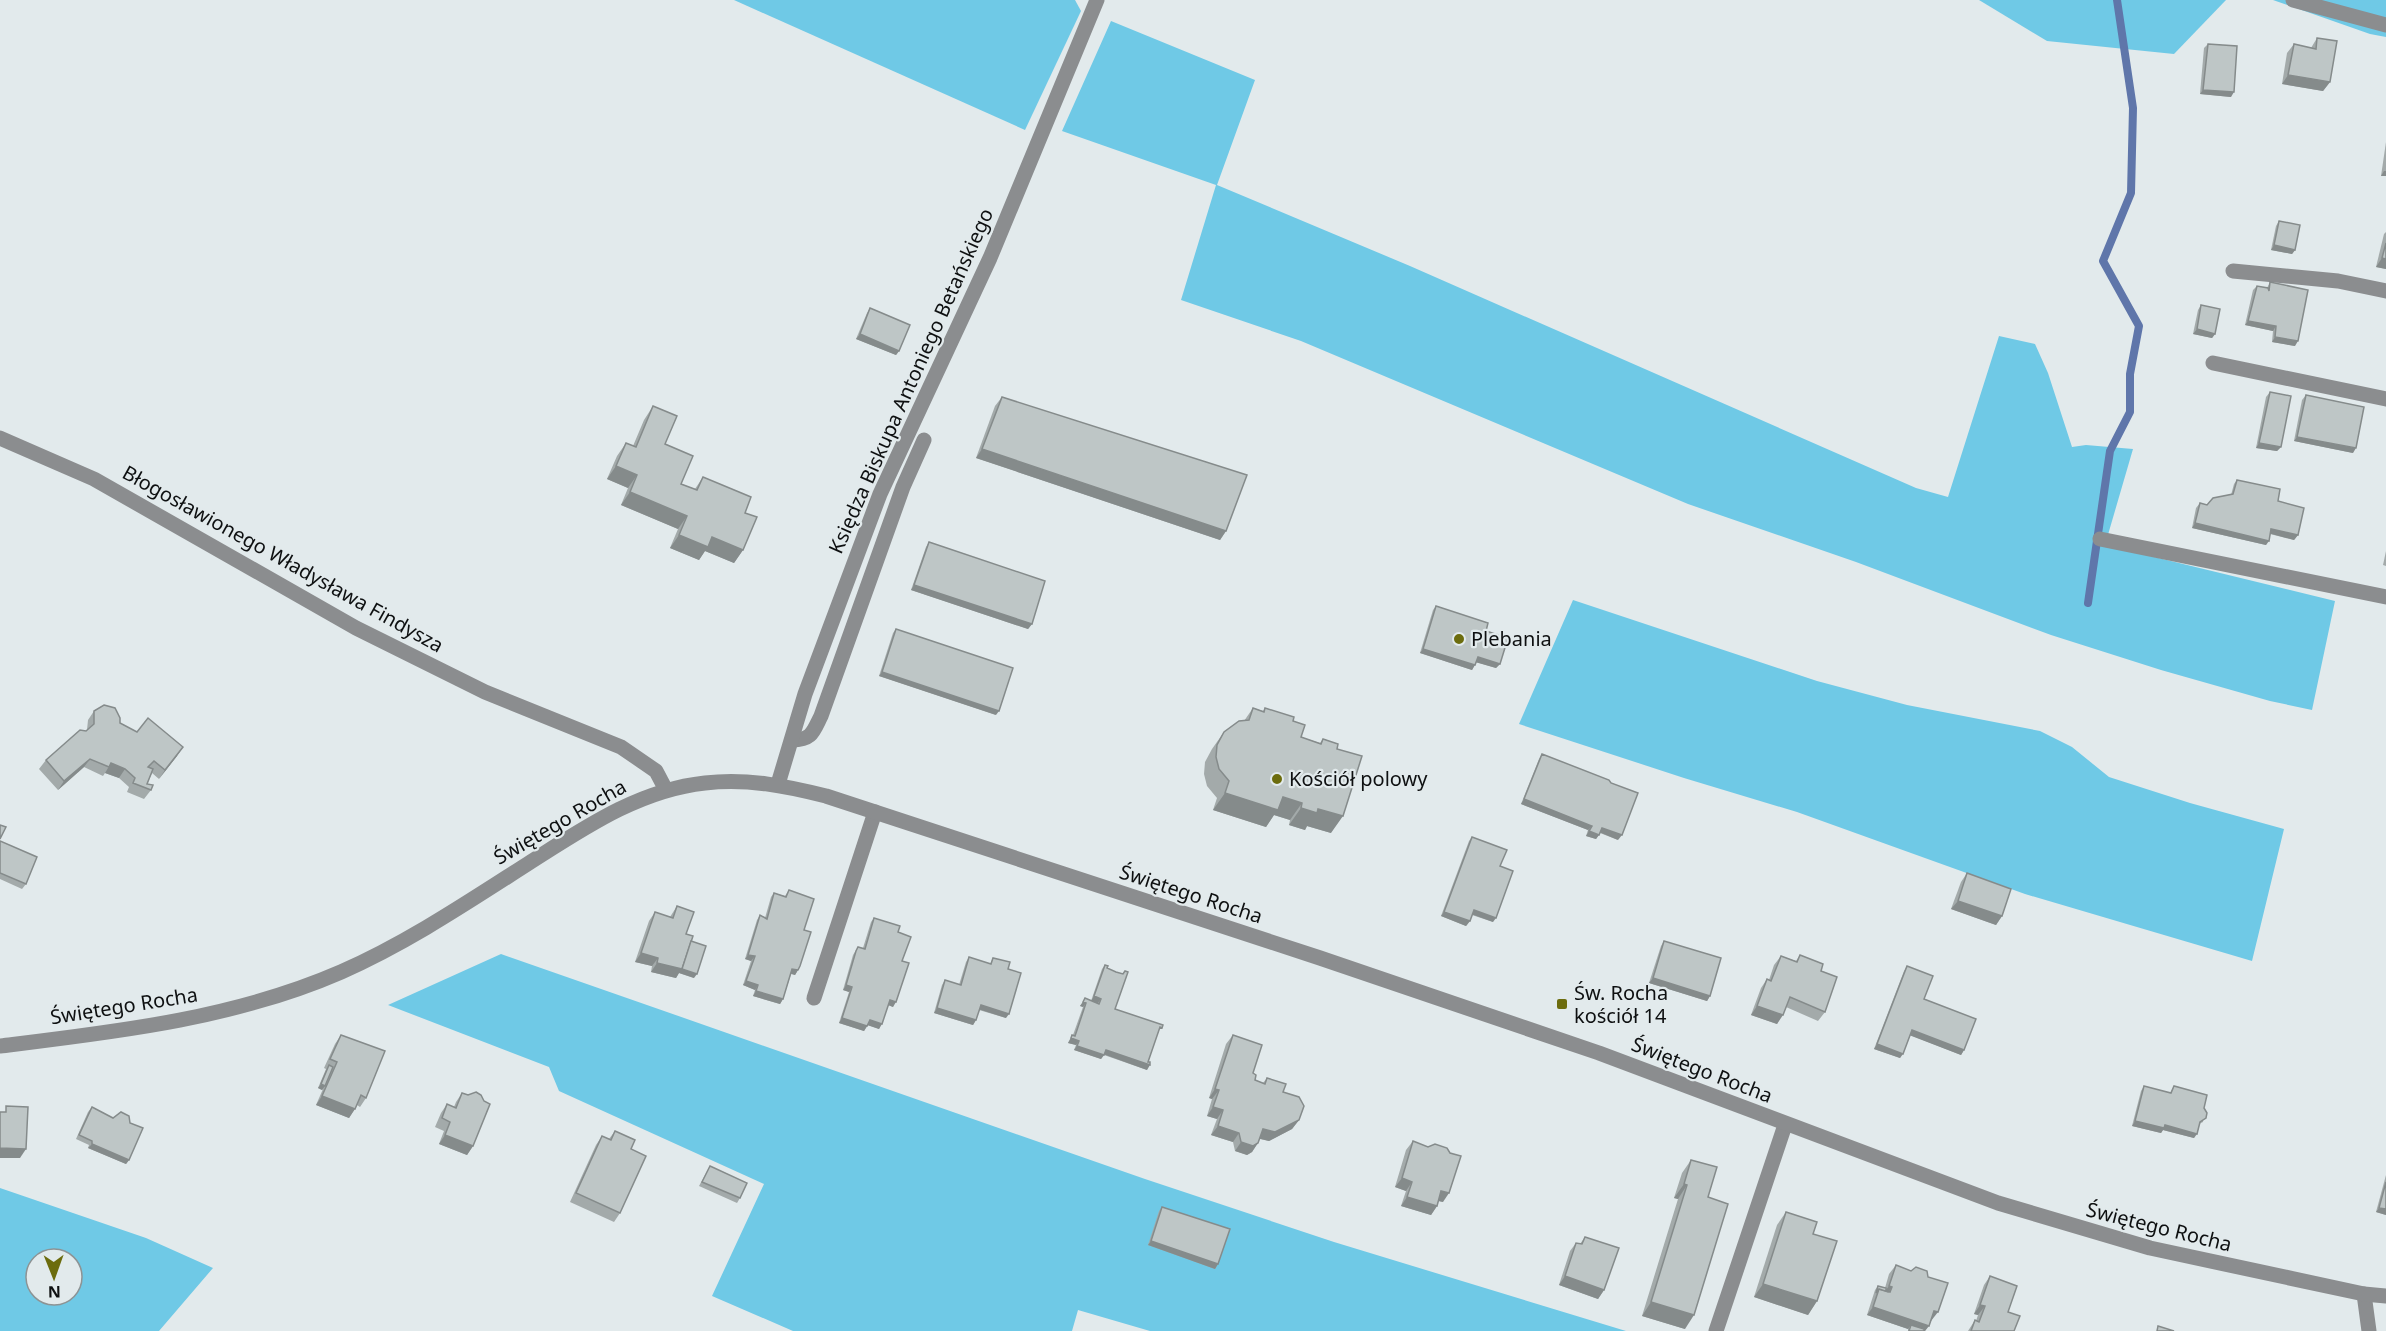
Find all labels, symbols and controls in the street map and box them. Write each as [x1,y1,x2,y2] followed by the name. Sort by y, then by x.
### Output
[822,204,999,558] street label: Księdza Biskupa Antoniego Betańskiego
[118,459,449,658] street label: Błogosławionego Władysława Findysza
[1471,625,1552,652] place label: Plebania
[1452,632,1466,646] marker: Plebania
[1289,765,1428,792] place label: Kościół polowy
[1270,772,1284,786] marker: Kościół polowy
[488,773,631,871] street label: Świętego Rocha
[1116,858,1266,929] street label: Świętego Rocha
[1574,979,1668,1029] place label: Św. Rocha kościół 14
[48,981,200,1030] street label: Świętego Rocha
[1555,997,1569,1011] marker: Św. Rocha kościół 14
[1628,1030,1777,1109] street label: Świętego Rocha
[2084,1195,2235,1258] street label: Świętego Rocha
[24,1247,84,1307] north arrow
[48,1281,61,1303] text: N

